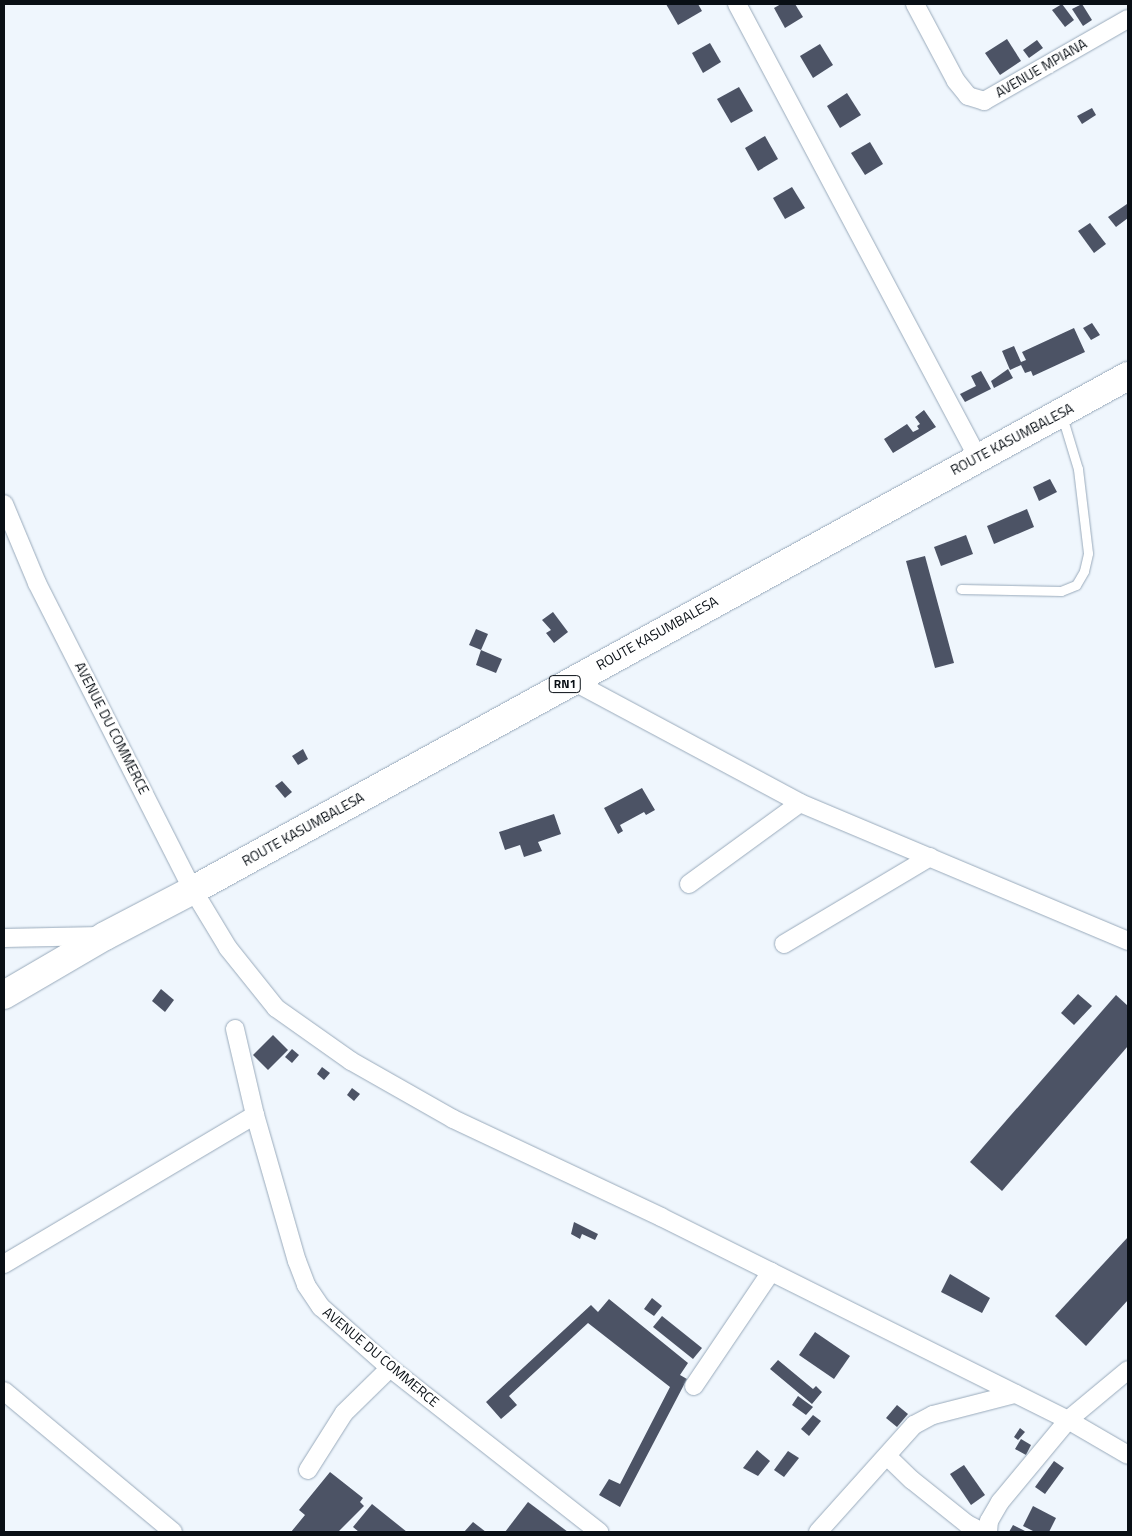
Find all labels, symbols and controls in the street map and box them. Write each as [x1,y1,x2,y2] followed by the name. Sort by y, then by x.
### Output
[992,35,1090,101] street label: AVENUE MPIANA
[948,400,1076,478] street label: ROUTE KASUMBALESA
[593,593,721,673] street label: ROUTE KASUMBALESA
[71,659,153,797] street label: AVENUE DU COMMERCE
[549,674,581,694] road number: RN1
[239,789,367,869] street label: ROUTE KASUMBALESA
[320,1304,442,1410] street label: AVENUE DU COMMERCE

